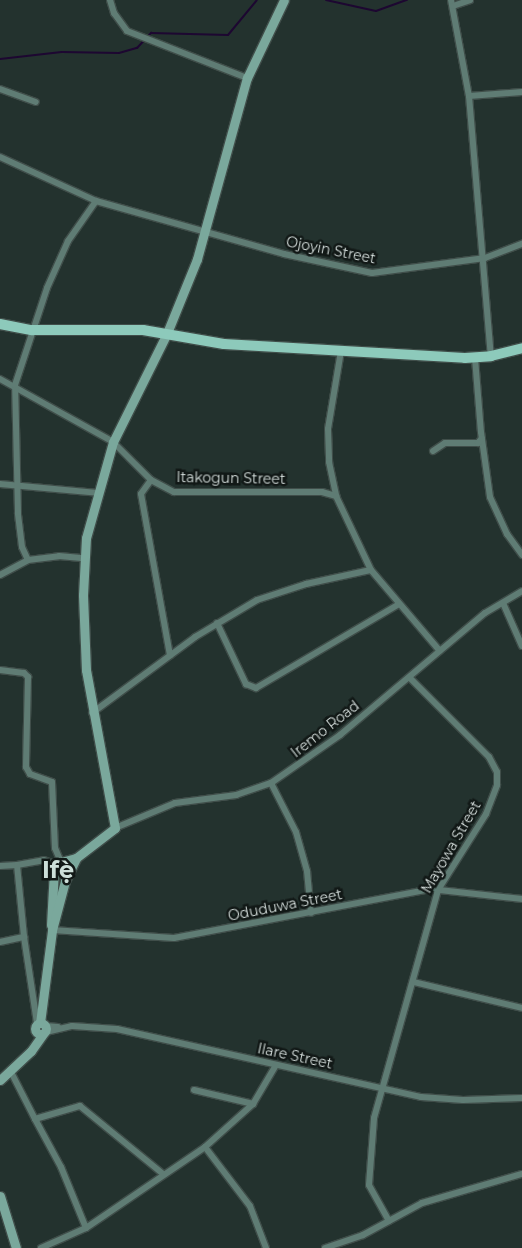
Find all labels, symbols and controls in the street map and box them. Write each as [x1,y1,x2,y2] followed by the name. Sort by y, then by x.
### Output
[285,233,377,267] street label: Ojoyin Street
[176,469,286,487] street label: Itakogun Street
[288,697,362,761] street label: Iremo Road
[418,798,484,896] street label: Mayowa Street
[42,856,74,884] district label: Ifẹ̀
[227,886,343,924] street label: Oduduwa Street
[256,1040,334,1072] street label: Ilare Street

